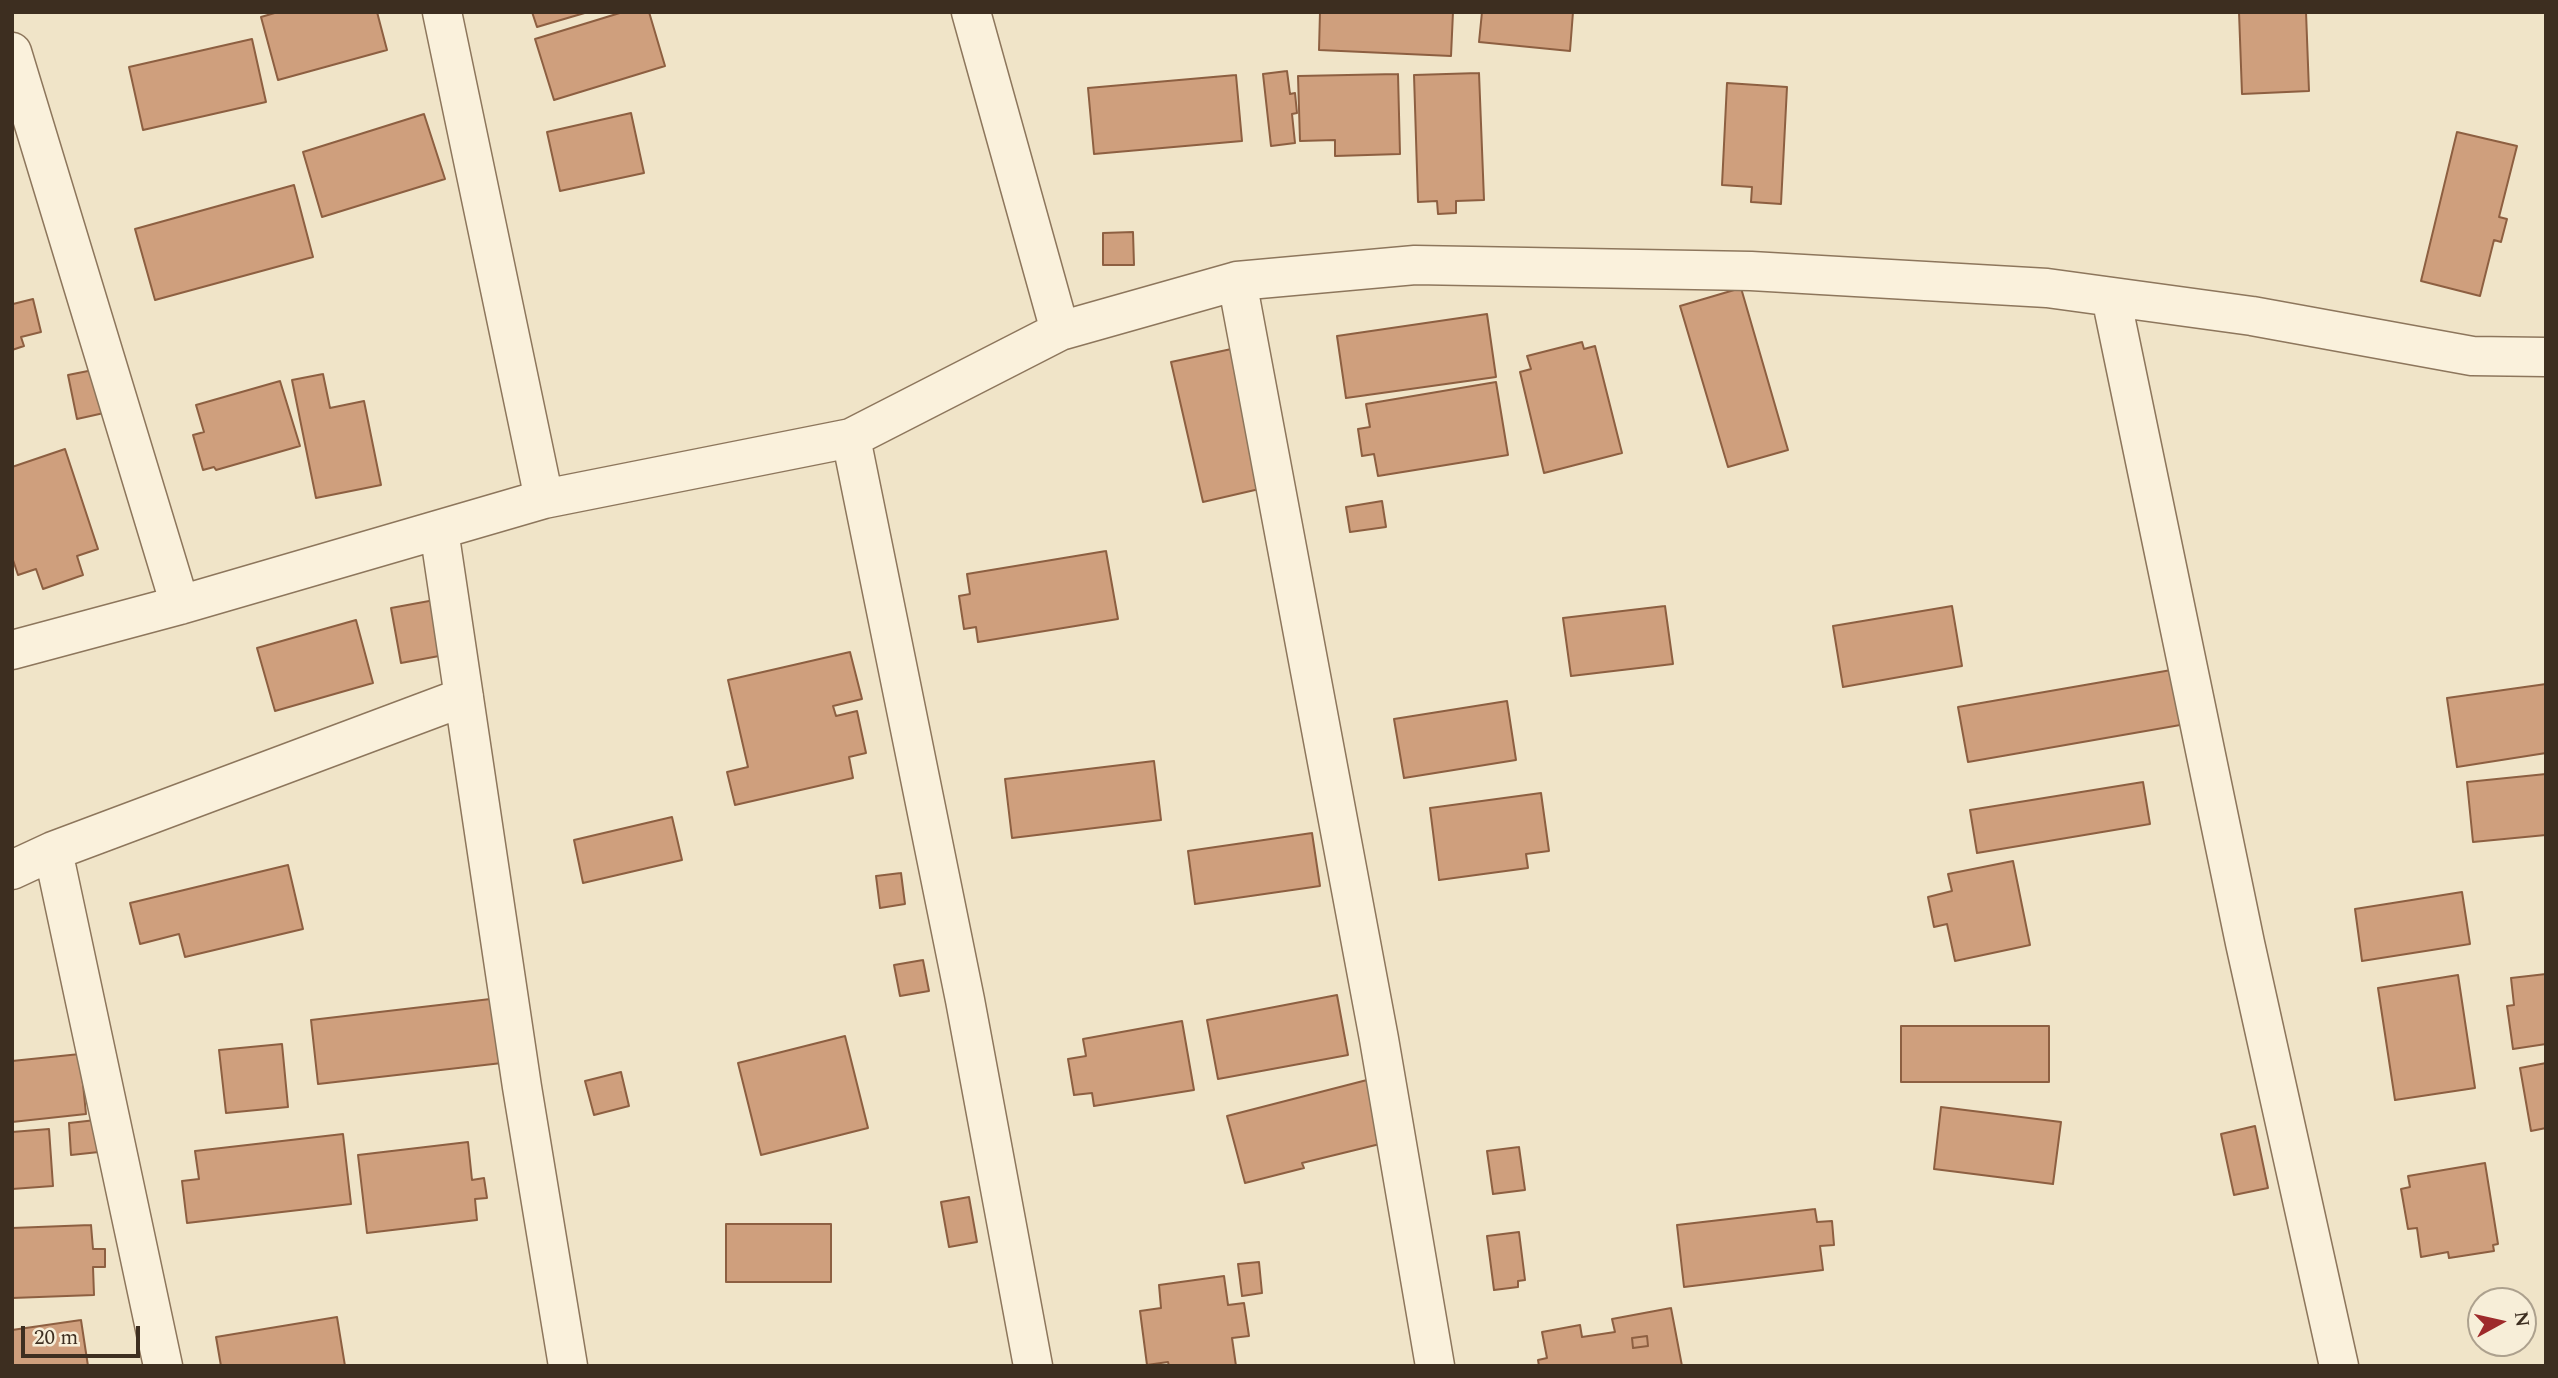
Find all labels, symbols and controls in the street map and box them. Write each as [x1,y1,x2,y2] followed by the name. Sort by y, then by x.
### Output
[2467,1287,2537,1357] north arrow
[2506,1310,2537,1329] text: N
[24,1312,144,1356] scale bar
[34,1322,78,1354] text: 20 m

